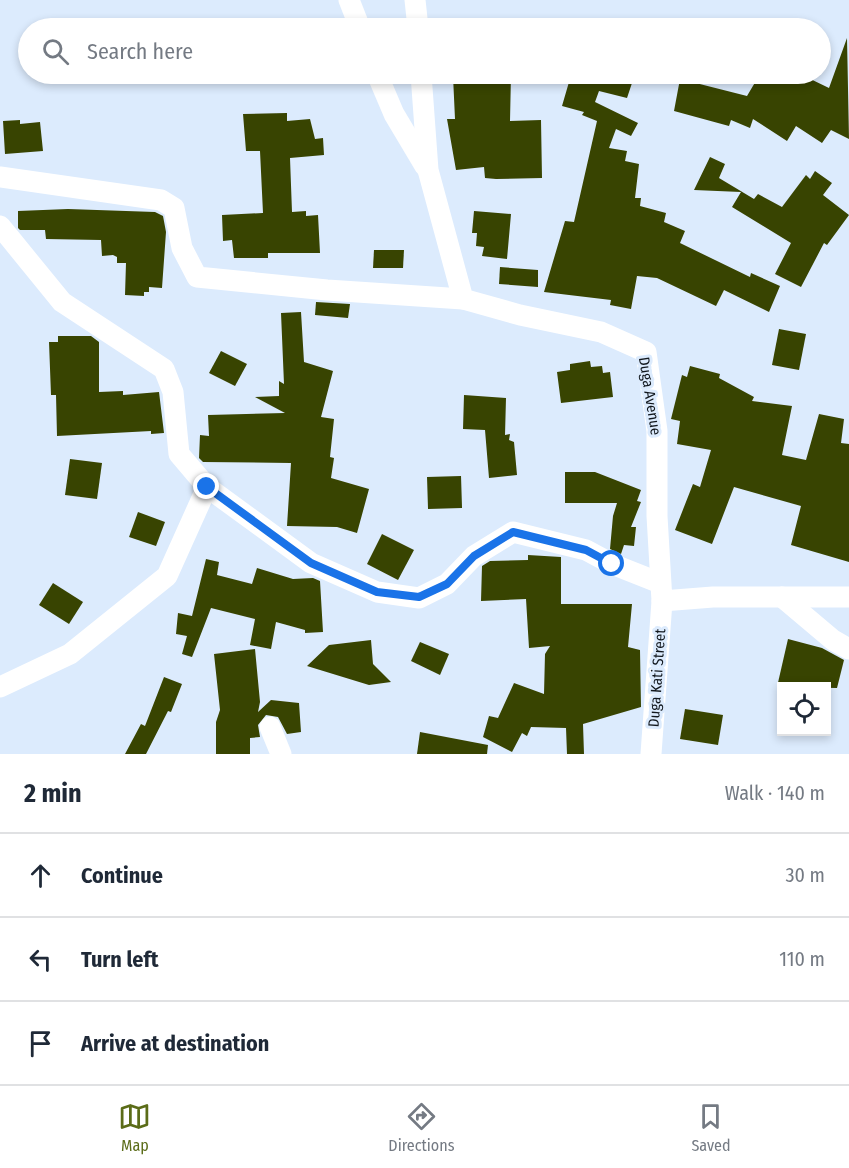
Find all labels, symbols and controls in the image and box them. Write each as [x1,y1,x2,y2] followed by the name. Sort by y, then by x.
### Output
[18,18,831,84] search box
[39,35,72,68] icon: search
[87,38,193,65] text: Search here
[635,355,665,437] street label: Duga Avenue
[193,473,219,499] route end
[598,550,624,576] route start
[645,628,669,728] street label: Duga Kati Street
[777,682,831,736] map controls
[777,682,831,736] button: locate
[24,778,82,809] text: 2 min
[725,781,825,805] text: Walk · 140 m
[24,859,57,892] icon: ahead
[81,862,163,889] text: Continue
[785,863,825,887] text: 30 m
[24,943,57,976] icon: left
[81,946,159,973] text: Turn left
[779,947,825,971] text: 110 m
[24,1027,57,1060] icon: arrive
[81,1030,269,1057] text: Arrive at destination
[118,1100,151,1155] tab: Map
[388,1100,455,1155] tab: Directions
[691,1100,731,1155] tab: Saved

